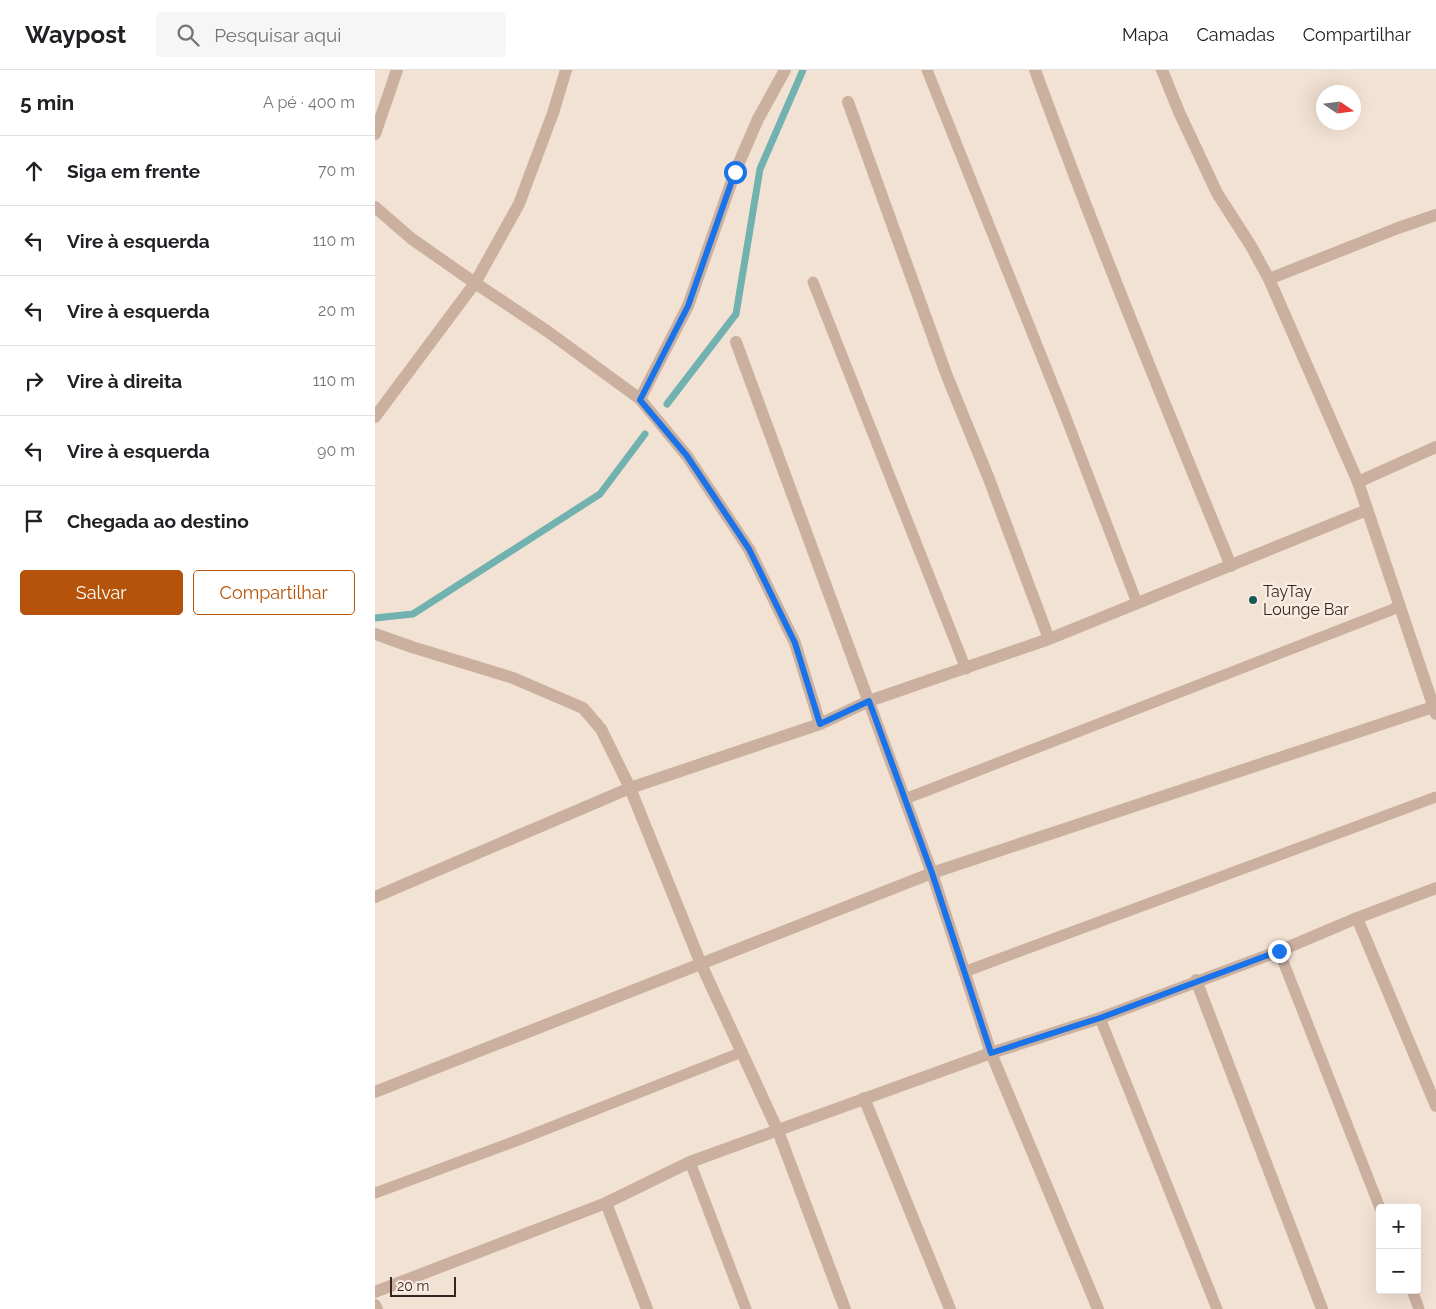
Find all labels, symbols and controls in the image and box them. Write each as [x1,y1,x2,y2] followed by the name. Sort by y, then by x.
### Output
[156,12,506,57] search box
[25,20,126,49] text: Waypost
[174,21,202,49] icon: search
[214,24,341,46] text: Pesquisar aqui
[1122,24,1168,45] text: Mapa
[1196,24,1275,45] text: Camadas
[1303,24,1411,45] text: Compartilhar
[1316,85,1361,130] north arrow
[20,90,74,115] text: 5 min
[263,93,355,112] text: A pé · 400 m
[20,157,48,185] icon: ahead
[67,160,200,182] text: Siga em frente
[318,161,355,180] text: 70 m
[724,161,747,184] route start
[20,227,48,255] icon: left
[67,230,210,252] text: Vire à esquerda
[313,231,355,250] text: 110 m
[20,297,48,325] icon: left
[67,300,210,322] text: Vire à esquerda
[318,301,355,320] text: 20 m
[20,367,48,395] icon: right
[67,370,182,392] text: Vire à direita
[313,371,355,390] text: 110 m
[20,437,48,465] icon: left
[67,440,210,462] text: Vire à esquerda
[317,441,355,460] text: 90 m
[20,507,48,535] icon: arrive
[67,510,249,532] text: Chegada ao destino
[20,570,183,615] button: Salvar
[193,570,355,615] button: Compartilhar
[1263,582,1349,619] place label: TayTay Lounge Bar
[1247,594,1259,606] marker: TayTay Lounge Bar
[1268,940,1291,963] route end
[1376,1204,1421,1294] map controls
[1376,1204,1421,1249] button: +
[1376,1249,1421,1294] button: −
[390,1274,456,1297] scale bar
[397,1278,429,1294] text: 20 m

